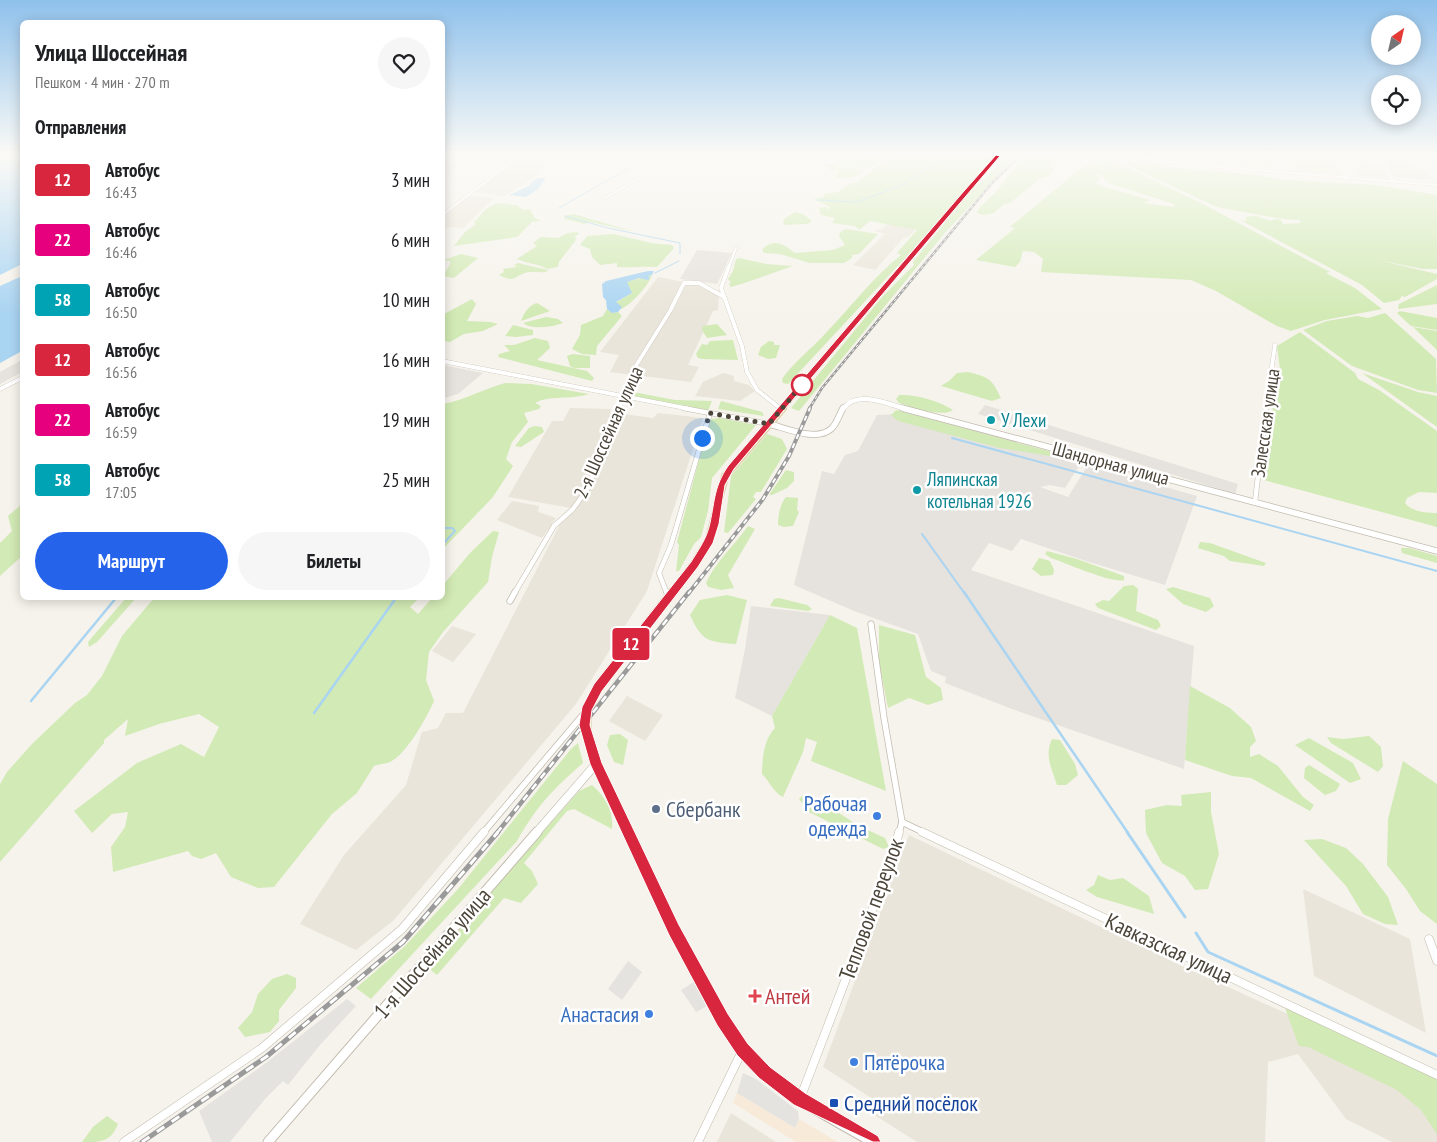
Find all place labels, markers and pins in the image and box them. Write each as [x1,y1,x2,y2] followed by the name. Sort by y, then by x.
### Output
[791,374,813,396] unlabelled marker
[1001,408,1046,432] place label: У Лехи
[985,414,997,426] marker: У Лехи
[926,467,1032,513] place label: Ляпинская котельная 1926
[911,484,923,496] marker: Ляпинская котельная 1926
[804,789,867,842] place label: Рабочая одежда
[666,795,741,823] place label: Сбербанк
[650,803,662,815] marker: Сбербанк
[871,810,883,822] marker: Рабочая одежда
[765,982,810,1010] place label: Антей
[749,990,761,1002] marker: Антей
[561,1000,639,1028] place label: Анастасия
[643,1008,655,1020] marker: Анастасия
[864,1048,945,1076] place label: Пятёрочка
[848,1056,860,1068] marker: Пятёрочка
[844,1089,978,1117] place label: Средний посёлок
[828,1097,840,1109] marker: Средний посёлок

